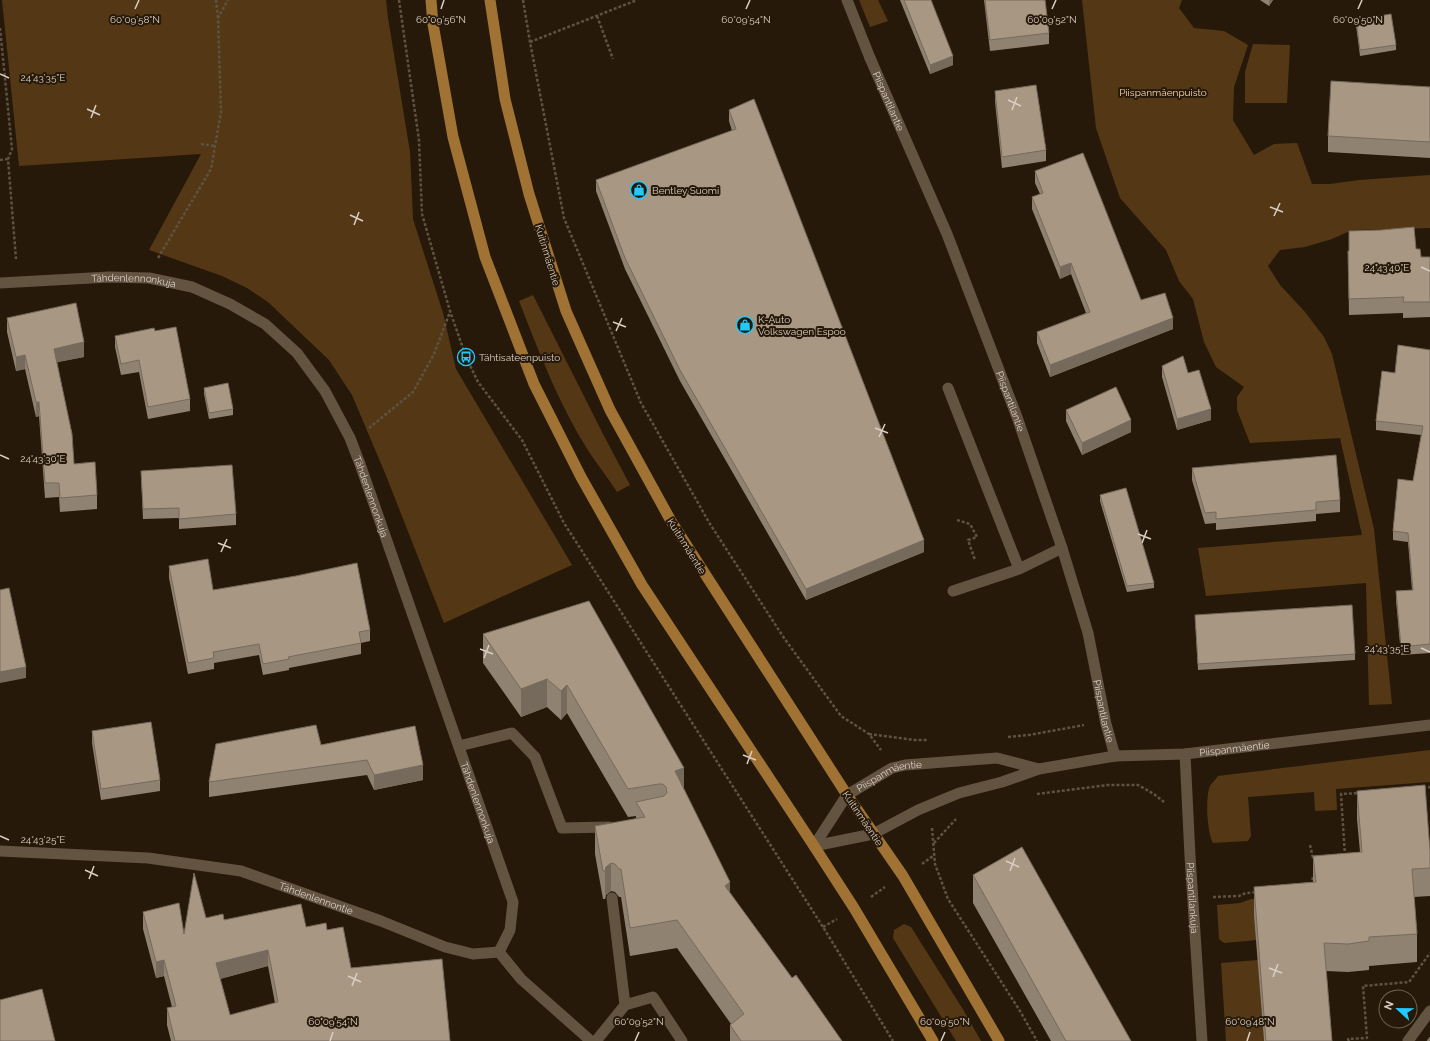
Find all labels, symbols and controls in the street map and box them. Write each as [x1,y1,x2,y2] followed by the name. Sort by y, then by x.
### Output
[110,14,160,25] text: 60°09'58"N
[416,14,466,25] text: 60°09'56"N
[721,14,771,25] text: 60°09'54"N
[1027,14,1077,25] text: 60°09'52"N
[1333,14,1383,25] text: 60°09'50"N
[871,70,906,133] street label: Piispantilantie
[21,72,65,83] text: 24°43'35"E
[1119,87,1207,98] park label: Piispanmäenpuisto
[629,180,649,200] shop icon: Bentley Suomi
[652,185,719,196] place label: Bentley Suomi
[533,223,562,287] street label: Kuitinmäentie
[1365,262,1409,273] text: 24°43'40"E
[91,272,177,290] street label: Tähdenlennonkuja
[758,314,846,337] place label: K-Auto Volkswagen Espoo
[735,315,755,335] shop icon: K-Auto Volkswagen Espoo
[456,347,476,367] bus stop icon: Tähtisateenpuisto
[479,352,560,363] place label: Tähtisateenpuisto
[994,370,1027,433] street label: Piispantilantie
[20,453,66,464] text: 24°43'30"E
[351,455,390,539] street label: Tähdenlennonkuja
[665,516,708,576] street label: Kuitinmäentie
[1365,643,1409,654] text: 24°43'35"E
[1091,679,1116,744] street label: Piispantilantie
[1199,739,1270,758] street label: Piispanmäentie
[855,759,922,794] street label: Piispanmäentie
[458,760,497,845] street label: Tähdenlennonkuja
[840,789,885,848] street label: Kuitinmäentie
[21,834,65,845] text: 24°43'25"E
[1184,862,1200,934] street label: Piispantilankuja
[278,880,355,917] street label: Tähdenlennontie
[1378,989,1418,1029] north arrow
[1382,999,1397,1012] text: N
[308,1016,358,1027] text: 60°09'54"N
[614,1016,664,1027] text: 60°09'52"N
[920,1016,970,1027] text: 60°09'50"N
[1225,1016,1275,1027] text: 60°09'48"N

